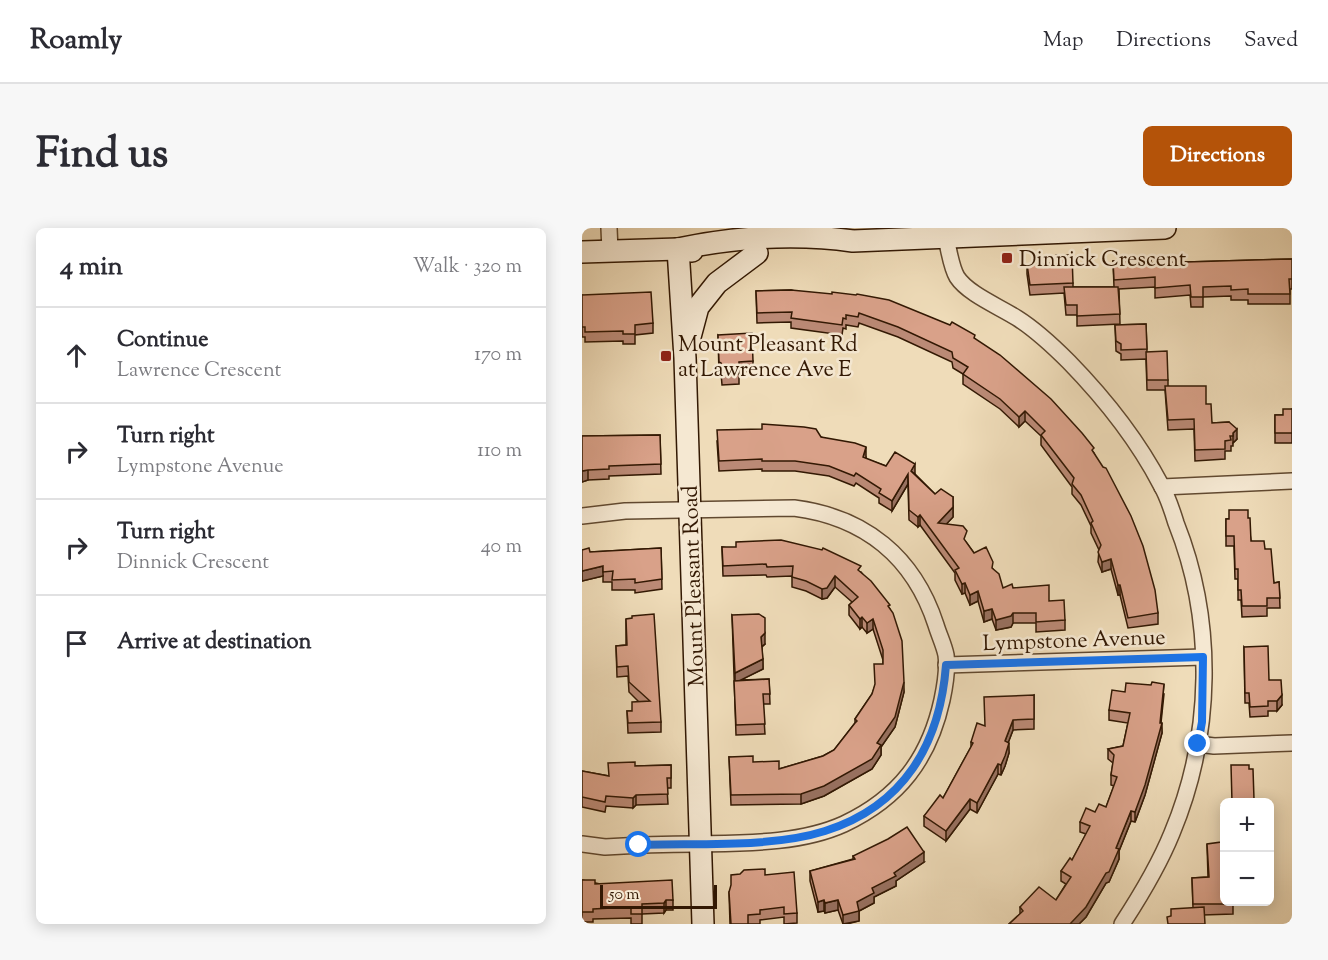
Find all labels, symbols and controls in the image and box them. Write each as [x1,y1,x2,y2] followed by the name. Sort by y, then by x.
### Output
[30,21,122,61] text: Roamly
[1043,26,1083,56] text: Map
[1116,26,1211,56] text: Directions
[1244,26,1298,56] text: Saved
[36,126,168,186] text: Find us
[1143,126,1292,186] button: Directions
[1019,245,1187,277] place label: Dinnick Crescent
[60,249,123,286] text: 4 min
[1000,251,1014,265] marker: Dinnick Crescent
[413,253,522,282] text: Walk · 320 m
[117,325,208,357] text: Continue
[678,330,858,387] place label: Mount Pleasant Rd at Lawrence Ave E
[60,339,93,372] icon: ahead
[474,341,522,370] text: 170 m
[659,349,673,363] marker: Mount Pleasant Rd at Lawrence Ave E
[117,357,281,386] text: Lawrence Crescent
[117,421,214,453] text: Turn right
[60,435,93,468] icon: right
[477,437,522,466] text: 110 m
[117,453,284,482] text: Lympstone Avenue
[675,485,715,687] street label: Mount Pleasant Road
[117,517,214,549] text: Turn right
[60,531,93,564] icon: right
[481,533,522,562] text: 40 m
[117,549,269,578] text: Dinnick Crescent
[982,623,1166,661] street label: Lympstone Avenue
[60,627,93,660] icon: arrive
[117,627,312,659] text: Arrive at destination
[1184,730,1210,756] route end
[1220,798,1274,906] map controls
[1220,798,1274,852] button: +
[625,831,651,857] route start
[1220,852,1274,906] button: −
[600,882,717,910] scale bar
[609,884,640,907] text: 50 m

